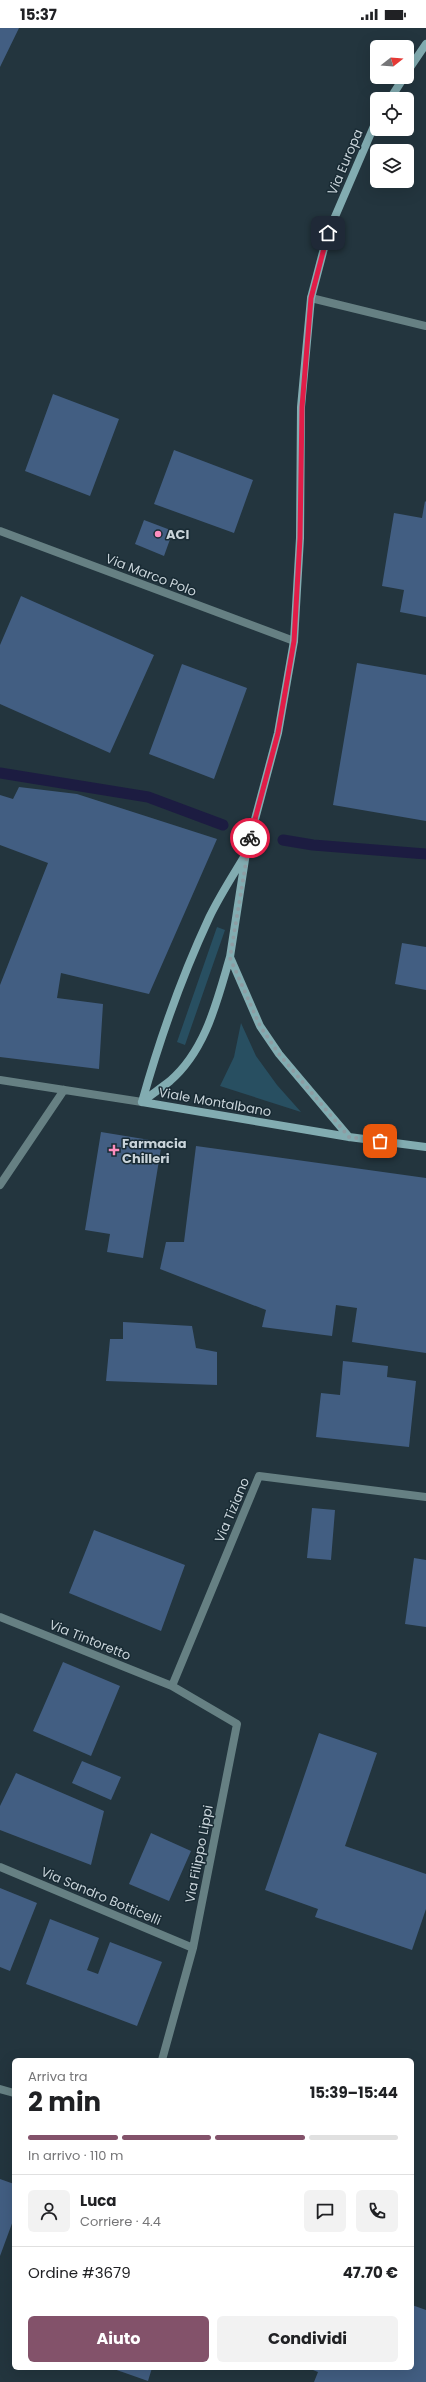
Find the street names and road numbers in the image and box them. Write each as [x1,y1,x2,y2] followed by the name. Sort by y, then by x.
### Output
[323,126,367,198] street label: Via Europa
[103,549,199,601] street label: Via Marco Polo
[157,1083,273,1121] street label: Viale Montalbano
[210,1475,254,1545] street label: Via Tiziano
[46,1615,134,1665] street label: Via Tintoretto
[180,1803,218,1905] street label: Via Filippo Lippi
[38,1862,164,1930] street label: Via Sandro Botticelli

